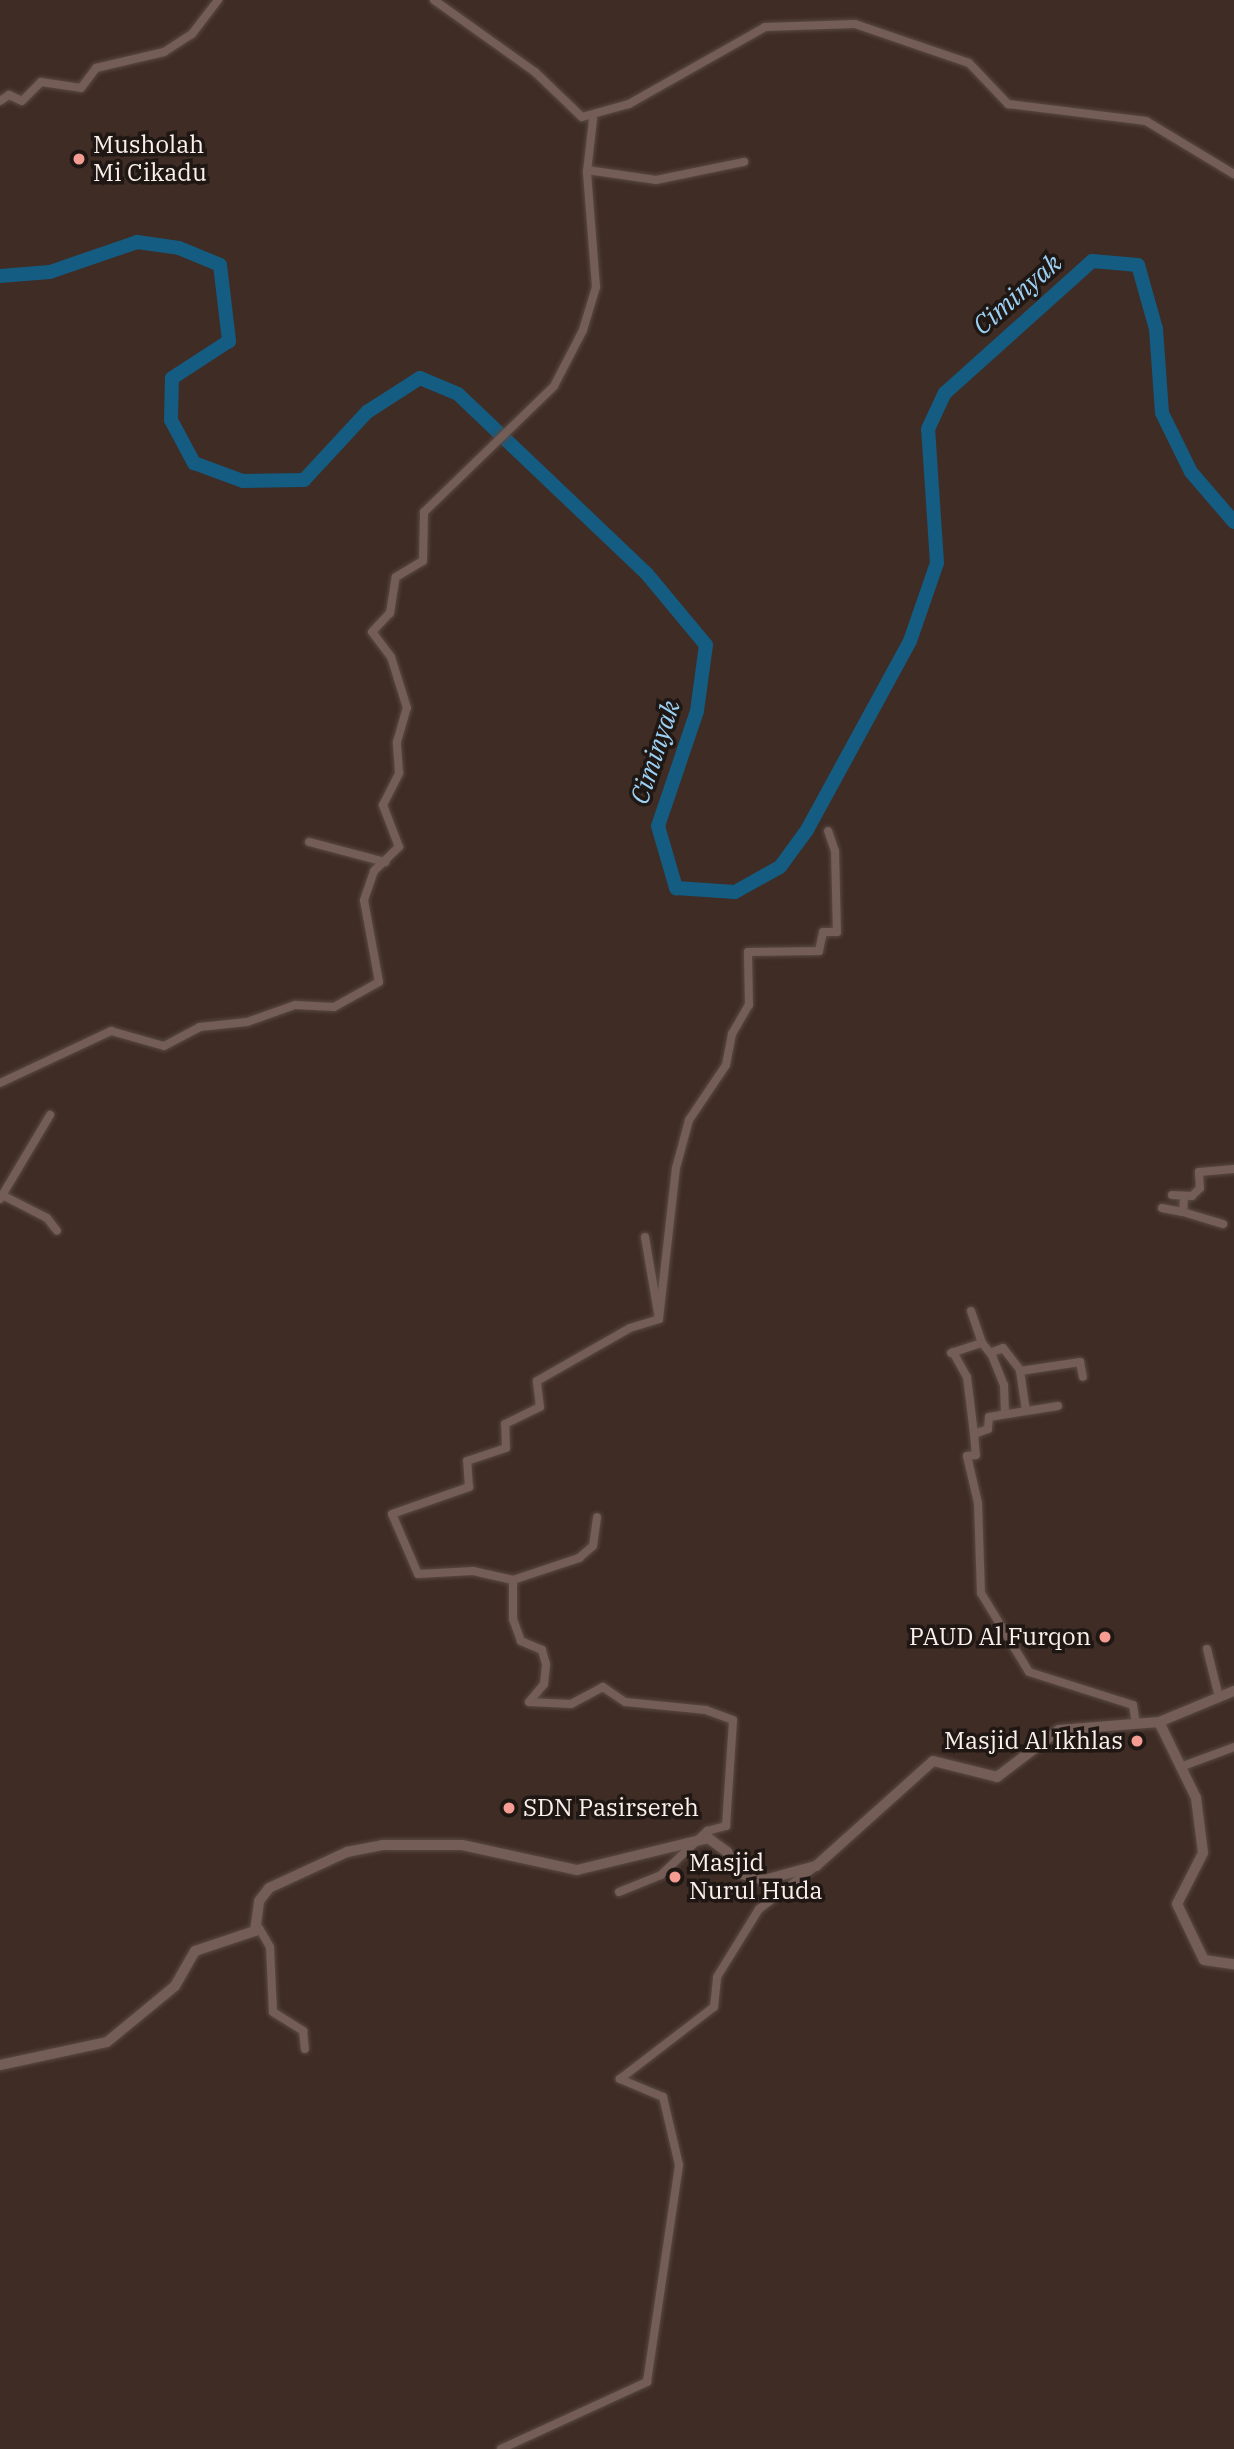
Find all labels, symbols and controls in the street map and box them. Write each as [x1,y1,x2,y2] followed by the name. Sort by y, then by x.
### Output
[93,131,207,187] place label: Musholah Mi Cikadu
[71,151,87,167] marker: Musholah Mi Cikadu
[966,247,1068,341] water label: Ciminyak
[624,696,686,808] water label: Ciminyak
[909,1623,1091,1651] place label: PAUD Al Furqon
[1097,1629,1113,1645] marker: PAUD Al Furqon
[944,1727,1123,1755] place label: Masjid Al Ikhlas
[1129,1733,1145,1749] marker: Masjid Al Ikhlas
[523,1794,699,1822] place label: SDN Pasirsereh
[501,1800,517,1816] marker: SDN Pasirsereh
[689,1849,823,1905] place label: Masjid Nurul Huda
[667,1869,683,1885] marker: Masjid Nurul Huda

